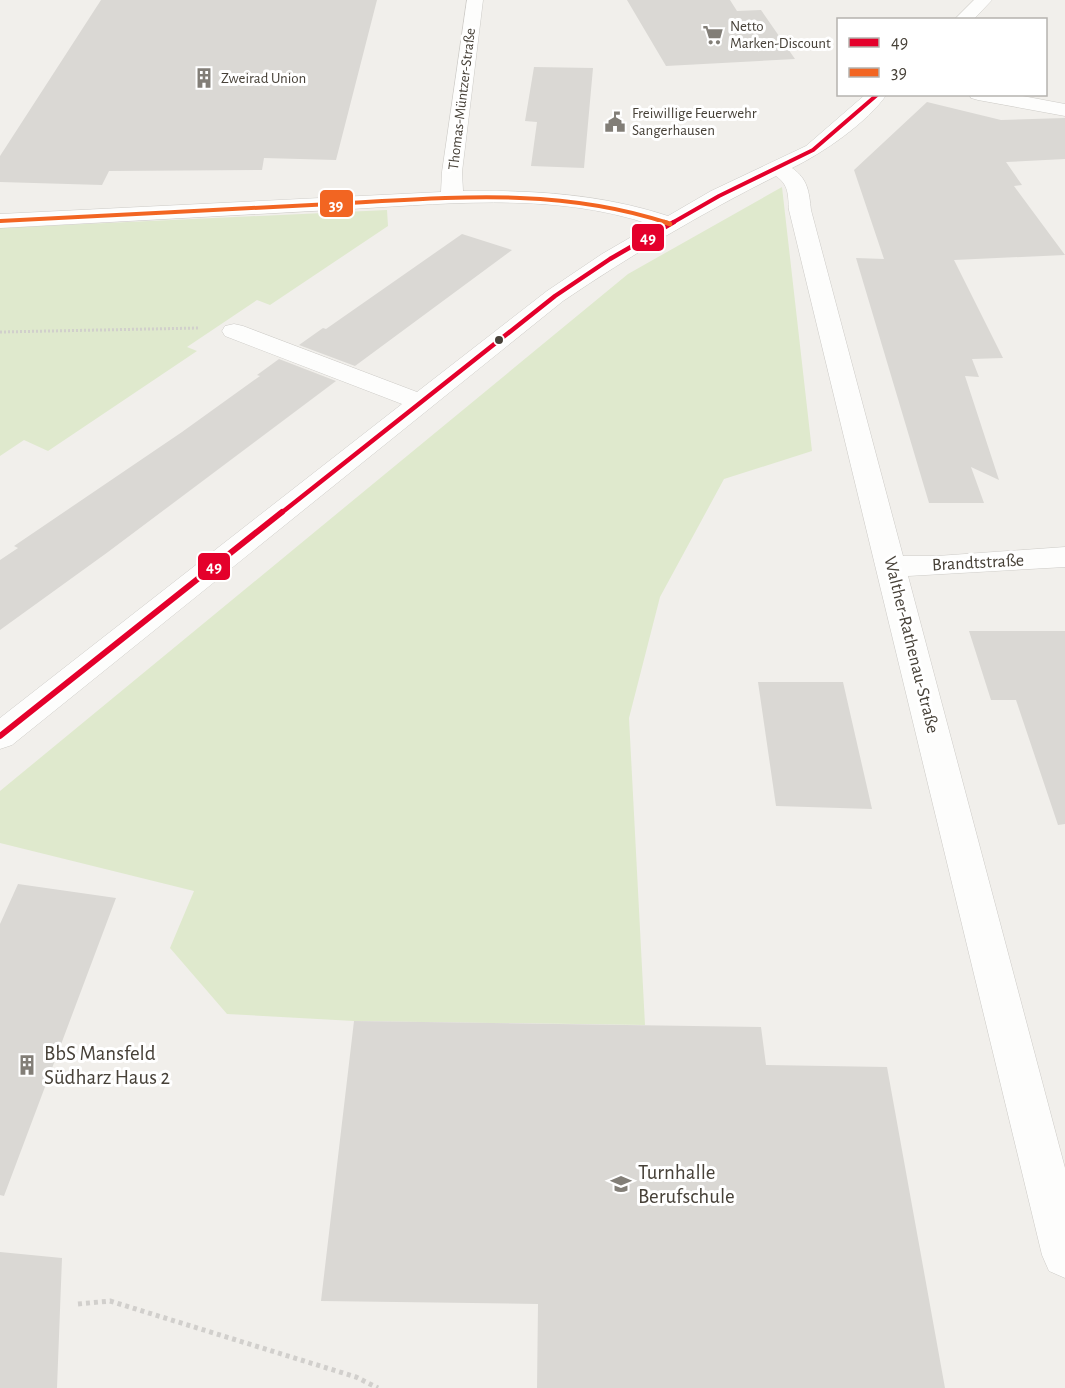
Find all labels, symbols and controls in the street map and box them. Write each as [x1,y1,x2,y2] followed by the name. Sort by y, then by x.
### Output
[837,18,1047,96] legend
[730,19,831,51] place label: Netto Marken-Discount
[701,23,725,47] supermarket icon: Netto Marken-Discount
[446,27,478,171] street label: Thomas-Müntzer-Straße
[891,34,908,52] text: 49
[891,64,907,82] text: 39
[192,66,216,90] building icon: Zweirad Union
[221,71,306,86] place label: Zweirad Union
[632,106,757,138] place label: Freiwillige Feuerwehr Sangerhausen
[603,110,627,134] public building icon: Freiwillige Feuerwehr Sangerhausen
[319,189,354,218] line badge: 39
[329,197,344,213] text: 39
[631,223,665,252] line badge: 49
[640,230,656,246] text: 49
[493,334,505,346] unlabelled marker
[197,552,231,581] line badge: 49
[931,552,1025,574] street label: Brandtstraße
[880,555,942,735] street label: Walther-Rathenau-Straße
[206,559,222,575] text: 49
[44,1043,170,1088] place label: BbS Mansfeld Südharz Haus 2
[15,1053,39,1077] building icon: BbS Mansfeld Südharz Haus 2
[638,1162,735,1207] place label: Turnhalle Berufschule
[609,1172,633,1196] school or university icon: Turnhalle Berufschule

